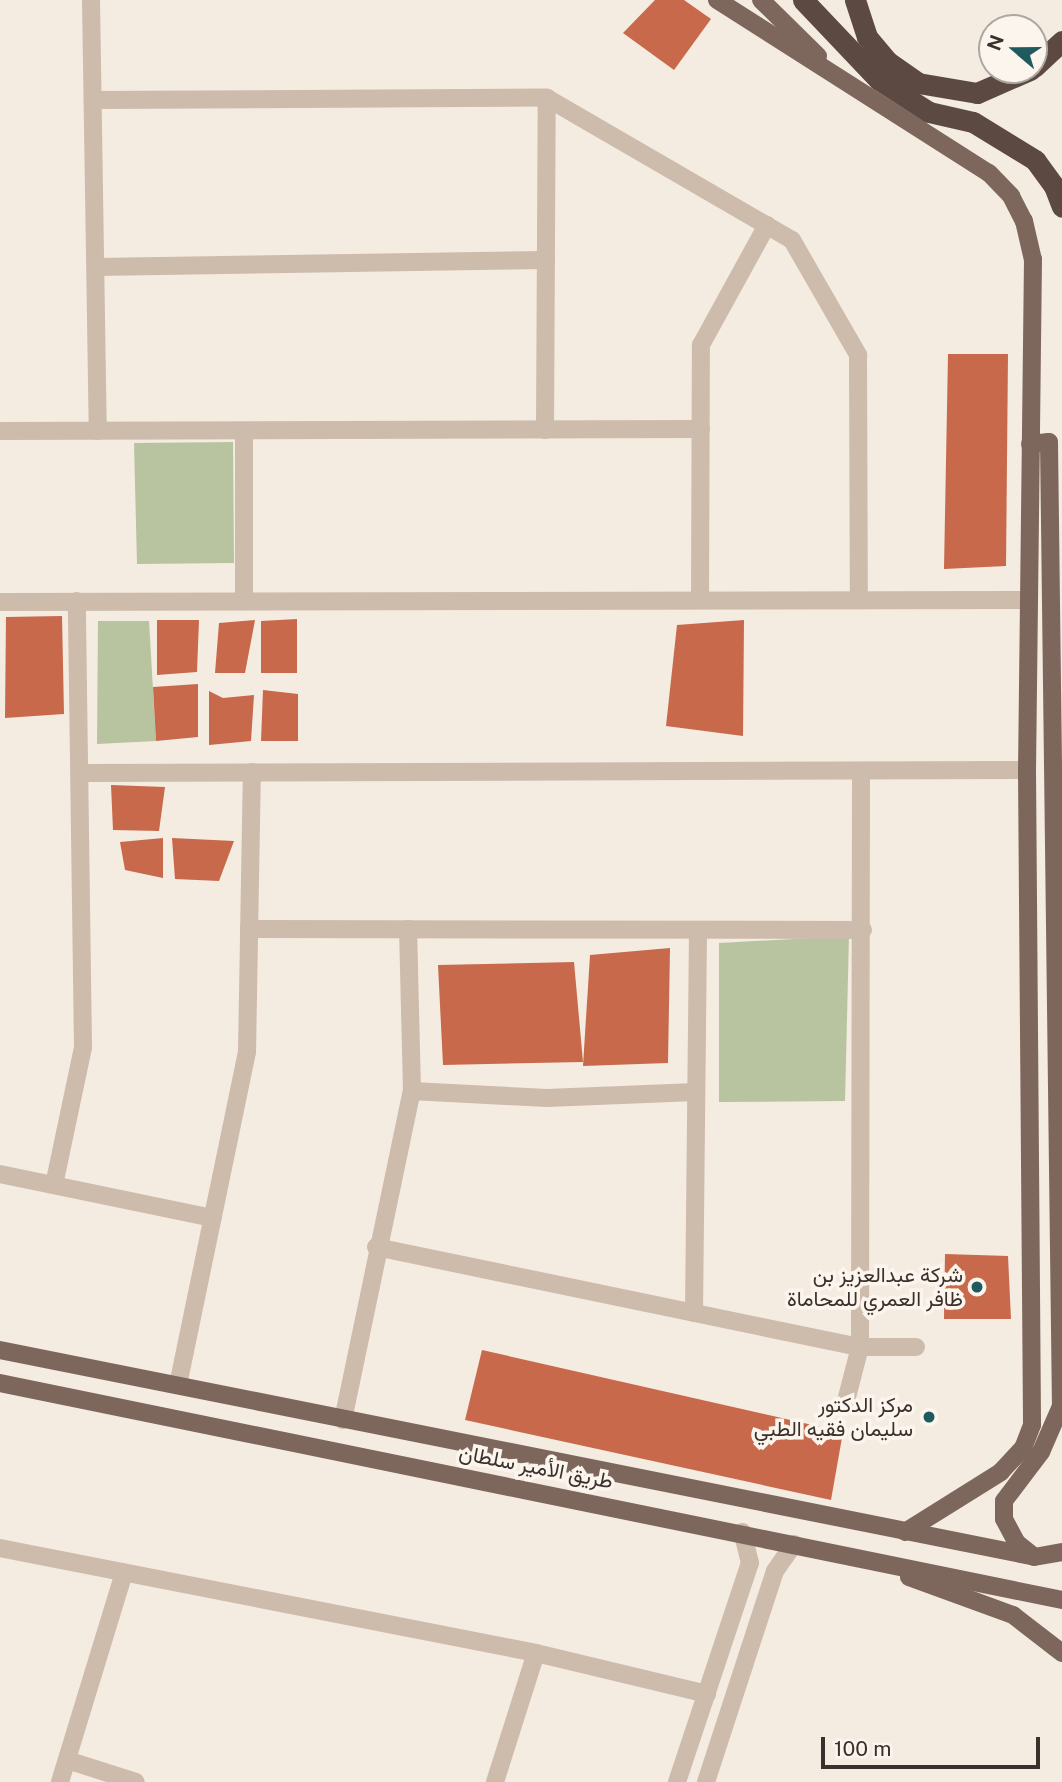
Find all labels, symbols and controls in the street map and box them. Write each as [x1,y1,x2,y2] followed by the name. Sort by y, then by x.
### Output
[978,14,1048,84] north arrow
[982,32,1008,53] text: N
[787,1262,963,1312] place label: شركة عبدالعزيز بن ظافر العمري للمحاماة
[969,1279,985,1295] marker: شركة عبدالعزيز بن ظافر العمري للمحاماة
[754,1392,913,1442] place label: مركز الدكتور سليمان فقيه الطبي
[919,1407,939,1427] marker: مركز الدكتور سليمان فقيه الطبي
[457,1440,615,1494] street label: طريق الأمير سلطان
[824,1722,1043,1766] scale bar
[834,1736,891,1761] text: 100 m

